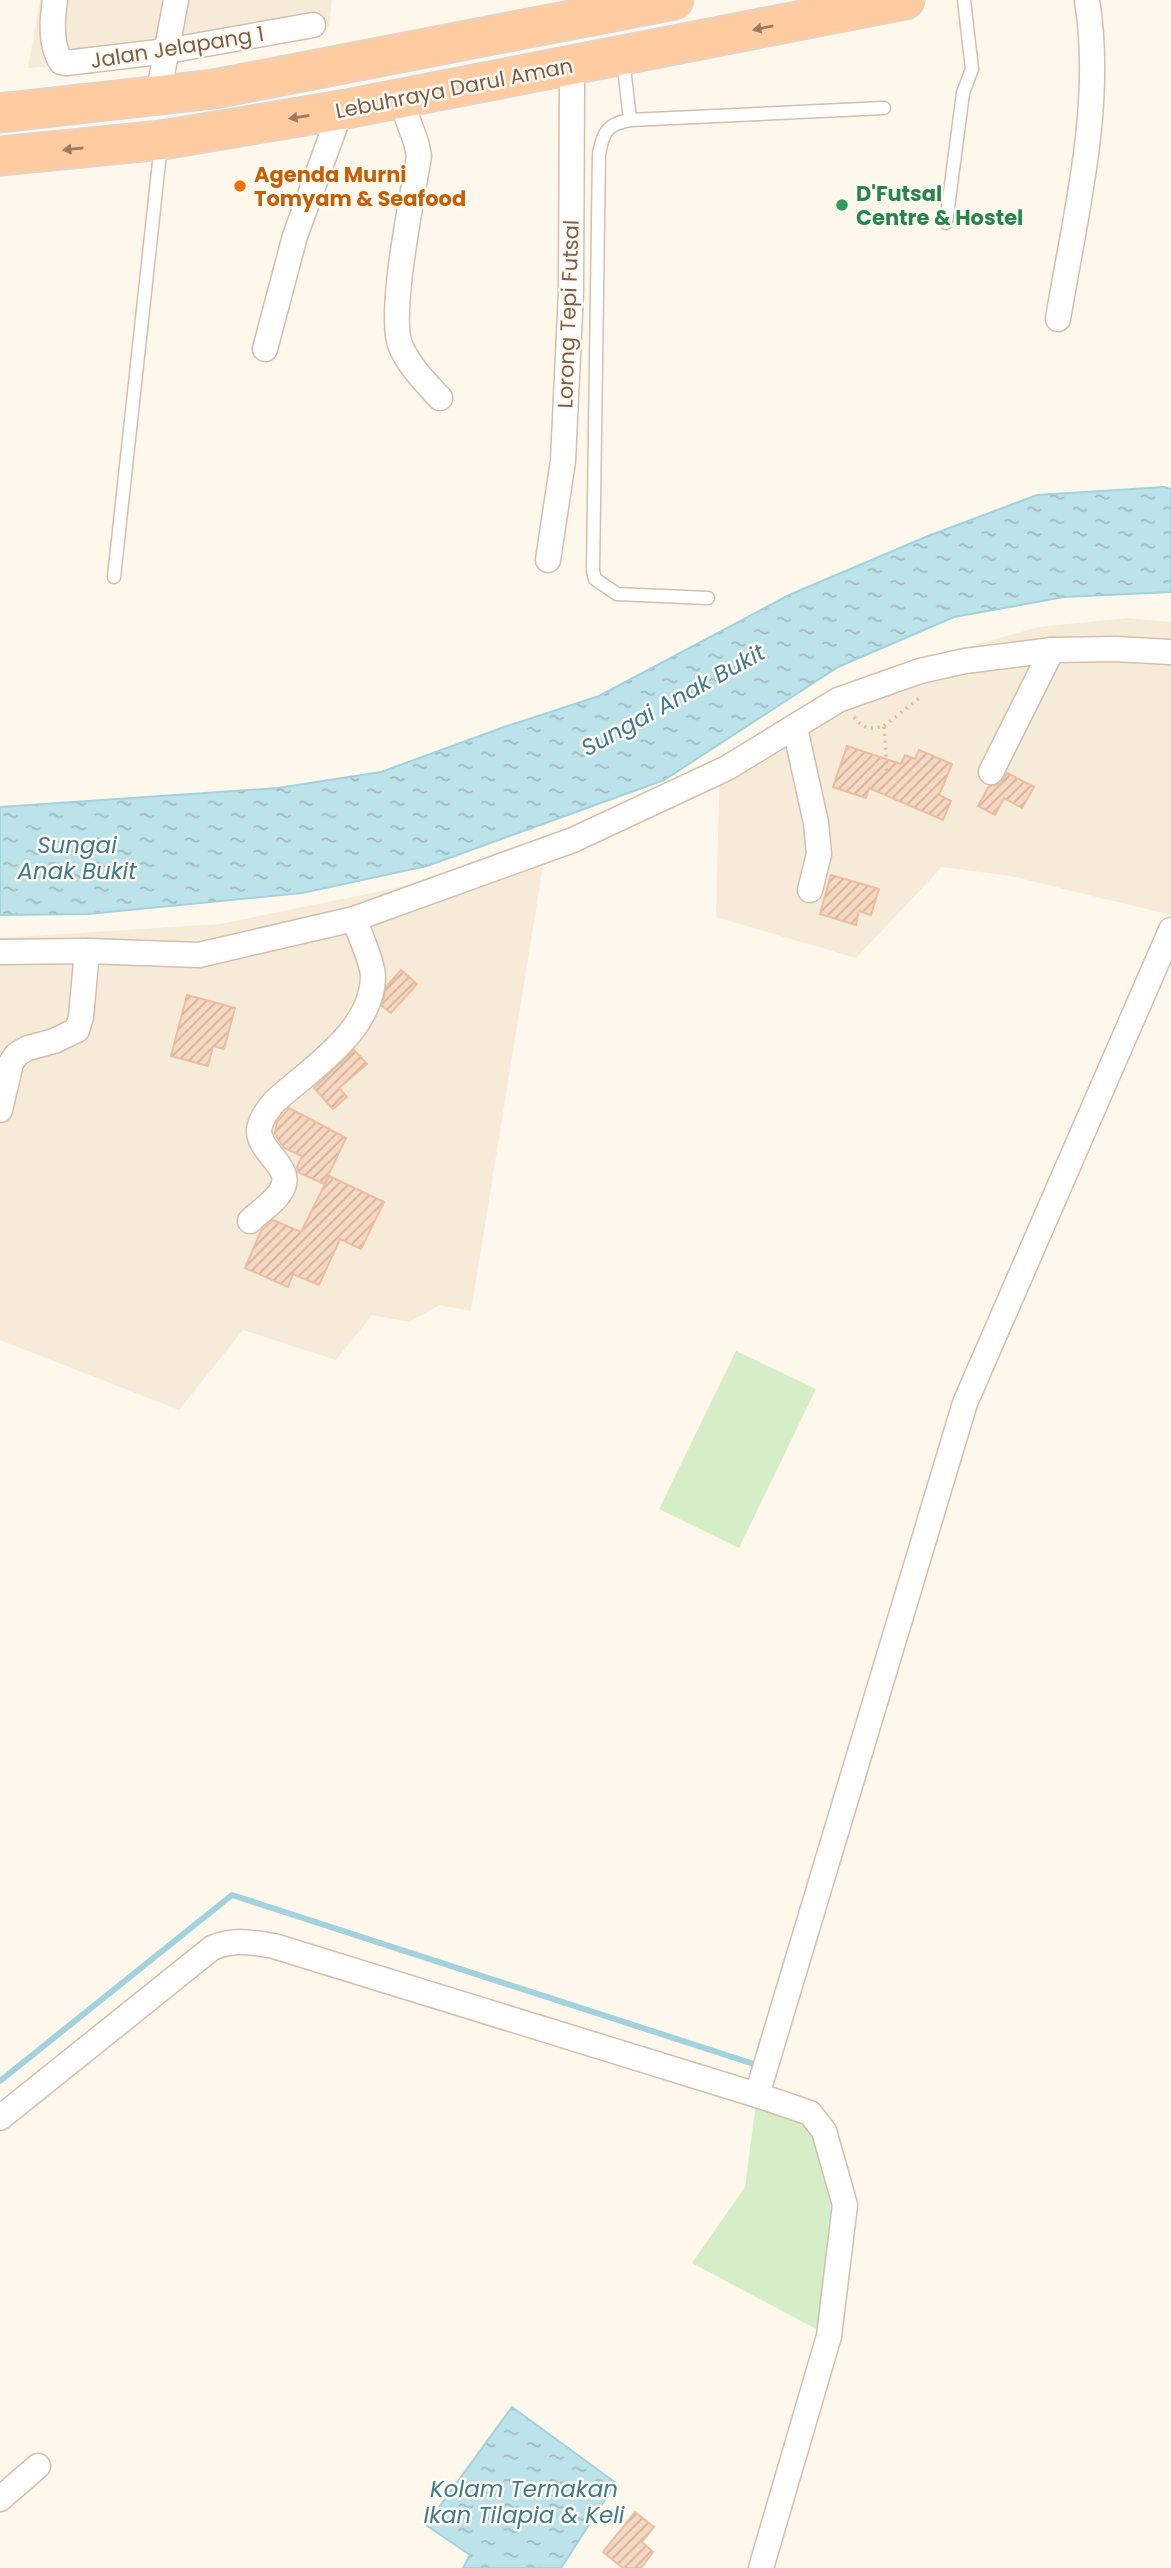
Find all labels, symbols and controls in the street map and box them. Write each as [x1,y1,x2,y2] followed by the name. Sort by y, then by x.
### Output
[88,19,266,75] street label: Jalan Jelapang 1
[752,22,774,33] one-way arrow
[333,51,575,125] street label: Lebuhraya Darul Aman
[287,112,309,123] one-way arrow
[62,143,84,154] one-way arrow
[254,160,466,213] place label: Agenda Murni Tomyam & Seafood
[232,178,248,194] marker: Agenda Murni Tomyam & Seafood
[856,179,1023,232] place label: D'Futsal Centre & Hostel
[834,197,850,213] marker: D'Futsal Centre & Hostel
[550,219,586,409] street label: Lorong Tepi Futsal
[575,636,771,764] water label: Sungai Anak Bukit
[16,829,137,887] water label: Sungai Anak Bukit
[424,2473,625,2531] water label: Kolam Ternakan Ikan Tilapia & Keli

